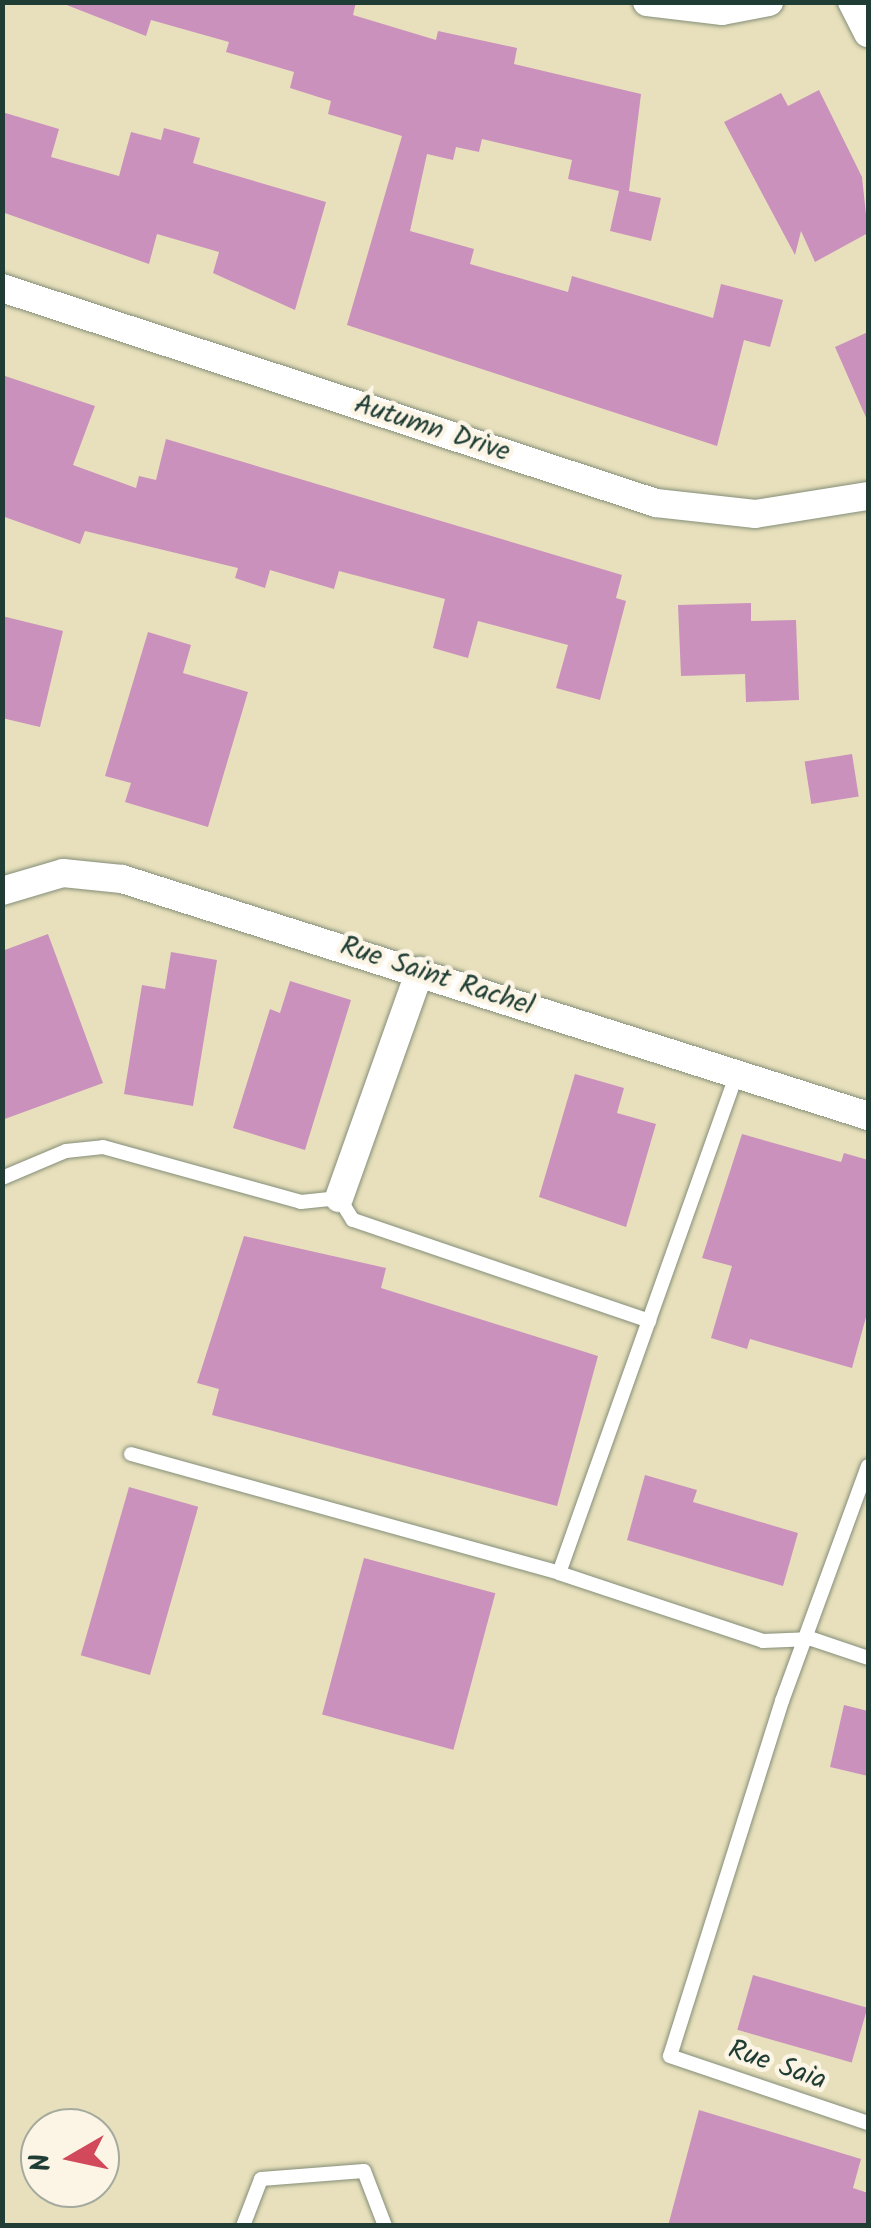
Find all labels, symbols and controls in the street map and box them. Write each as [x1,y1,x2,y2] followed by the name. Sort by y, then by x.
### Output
[350,388,514,470] street label: Autumn Drive
[336,930,538,1024] street label: Rue Saint Rachel
[724,2034,830,2098] street label: Rue Saia
[20,2108,120,2208] north arrow
[18,2150,65,2175] text: N

